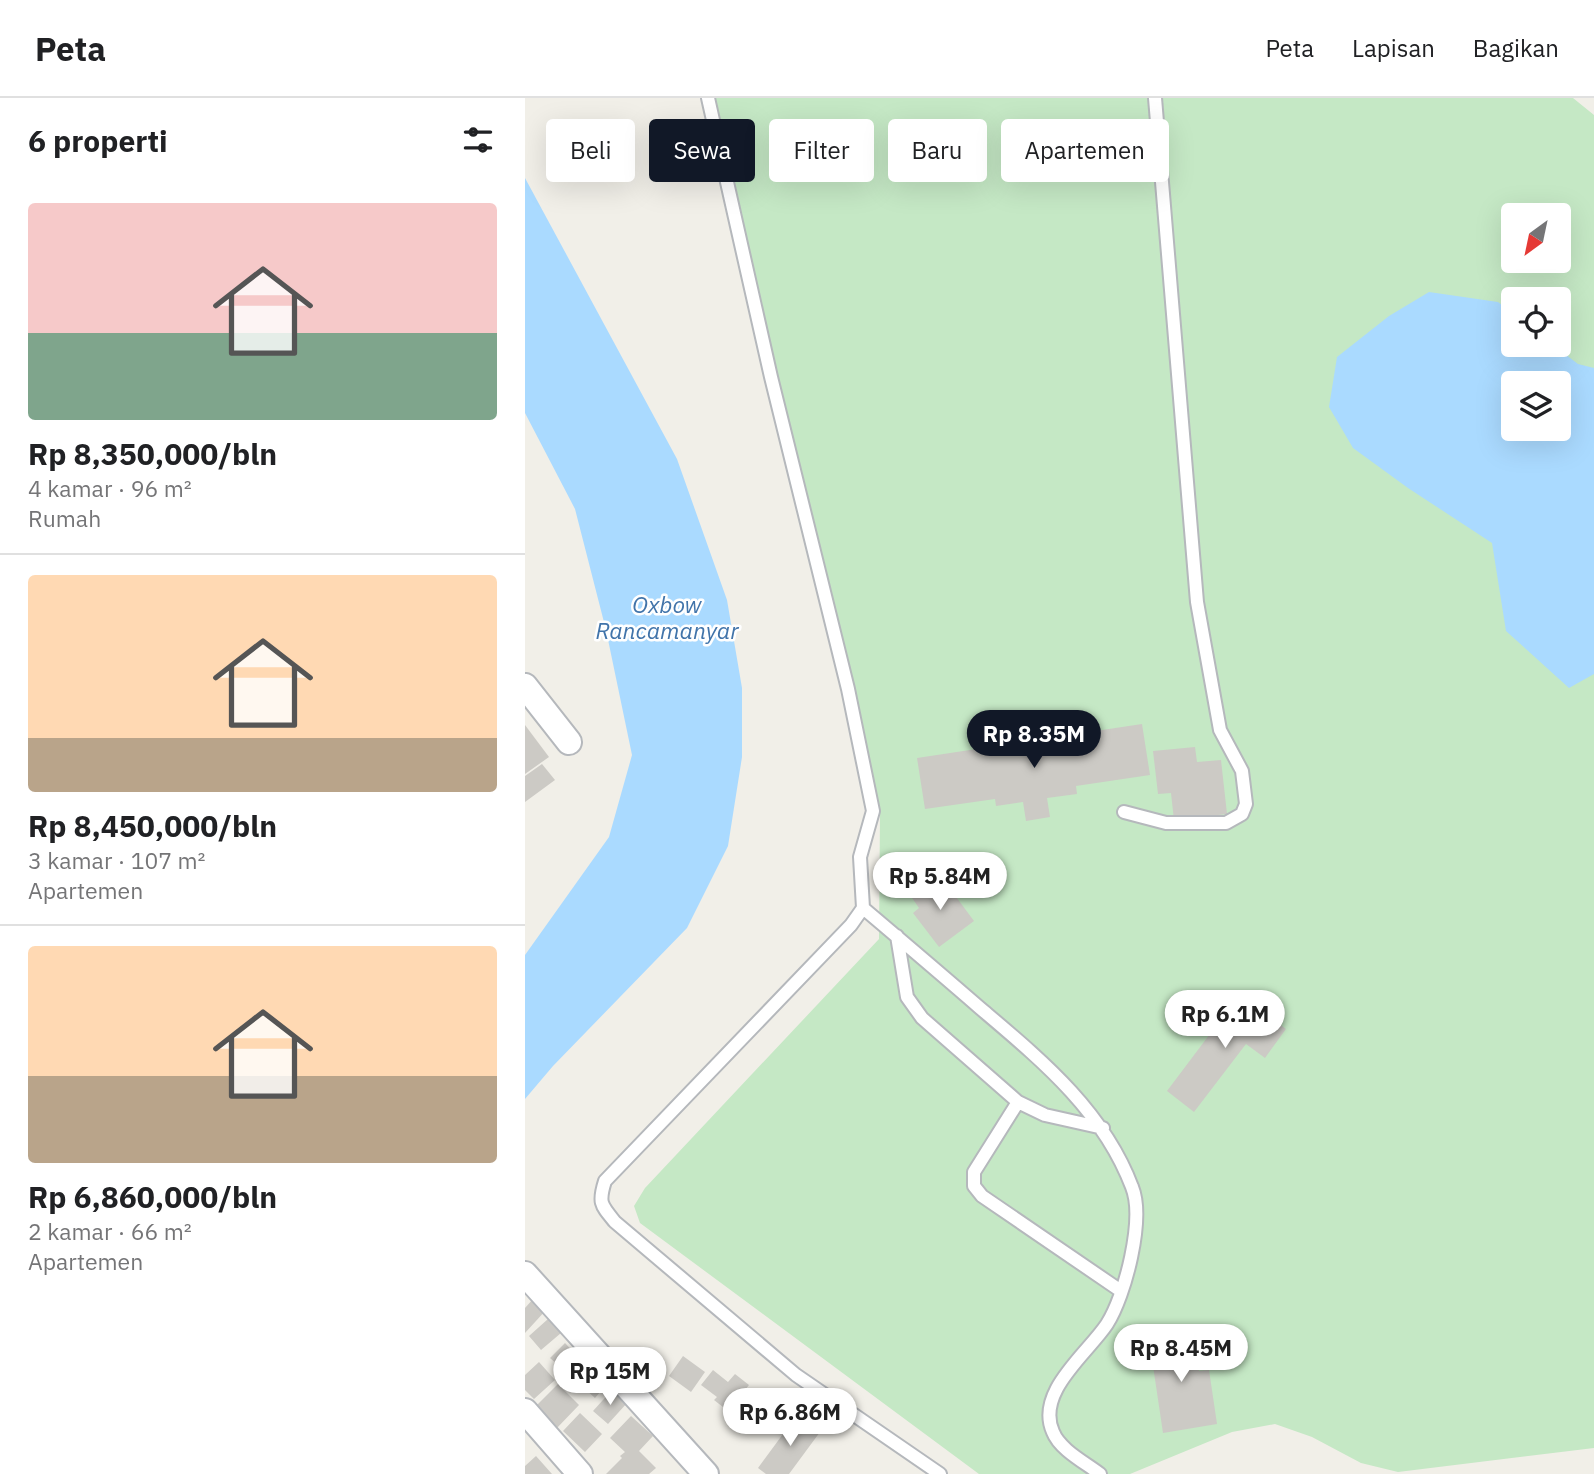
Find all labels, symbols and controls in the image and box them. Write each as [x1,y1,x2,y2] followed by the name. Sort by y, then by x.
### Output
[35,27,106,70] text: Peta
[1266,32,1314,64] text: Peta
[1352,32,1435,64] text: Lapisan
[1473,32,1559,64] text: Bagikan
[546,119,635,182] chip: Beli
[649,119,755,182] chip: Sewa
[769,119,874,182] chip: Filter
[888,119,987,182] chip: Baru
[1001,119,1169,182] chip: Apartemen
[28,121,168,160] text: 6 properti
[459,121,497,159] icon: filters
[1501,203,1571,273] north arrow
[1501,203,1571,441] map controls
[200,248,326,374] icon: home
[1501,287,1571,357] button: locate
[1501,371,1571,441] button: layers
[28,434,277,473] text: Rp 8,350,000/bln
[28,473,192,503] text: 4 kamar · 96 m²
[28,503,101,533] text: Rumah
[595,589,739,645] water label: Oxbow Rancamanyar
[200,620,326,746] icon: home
[962,710,1106,770] pin: Rp 8.35M
[983,718,1085,748] text: Rp 8.35M
[28,806,277,845] text: Rp 8,450,000/bln
[28,845,206,875] text: 3 kamar · 107 m²
[868,852,1012,912] pin: Rp 5.84M
[889,860,991,890] text: Rp 5.84M
[28,875,143,905] text: Apartemen
[1160,990,1290,1050] pin: Rp 6.1M
[200,991,326,1117] icon: home
[1181,998,1269,1028] text: Rp 6.1M
[28,1177,277,1216] text: Rp 6,860,000/bln
[28,1216,192,1246] text: 2 kamar · 66 m²
[28,1246,143,1276] text: Apartemen
[1109,1324,1253,1384] pin: Rp 8.45M
[1130,1332,1232,1362] text: Rp 8.45M
[553,1348,667,1407] pin: Rp 15M
[569,1355,651,1385] text: Rp 15M
[718,1388,862,1448] pin: Rp 6.86M
[739,1396,841,1426] text: Rp 6.86M

